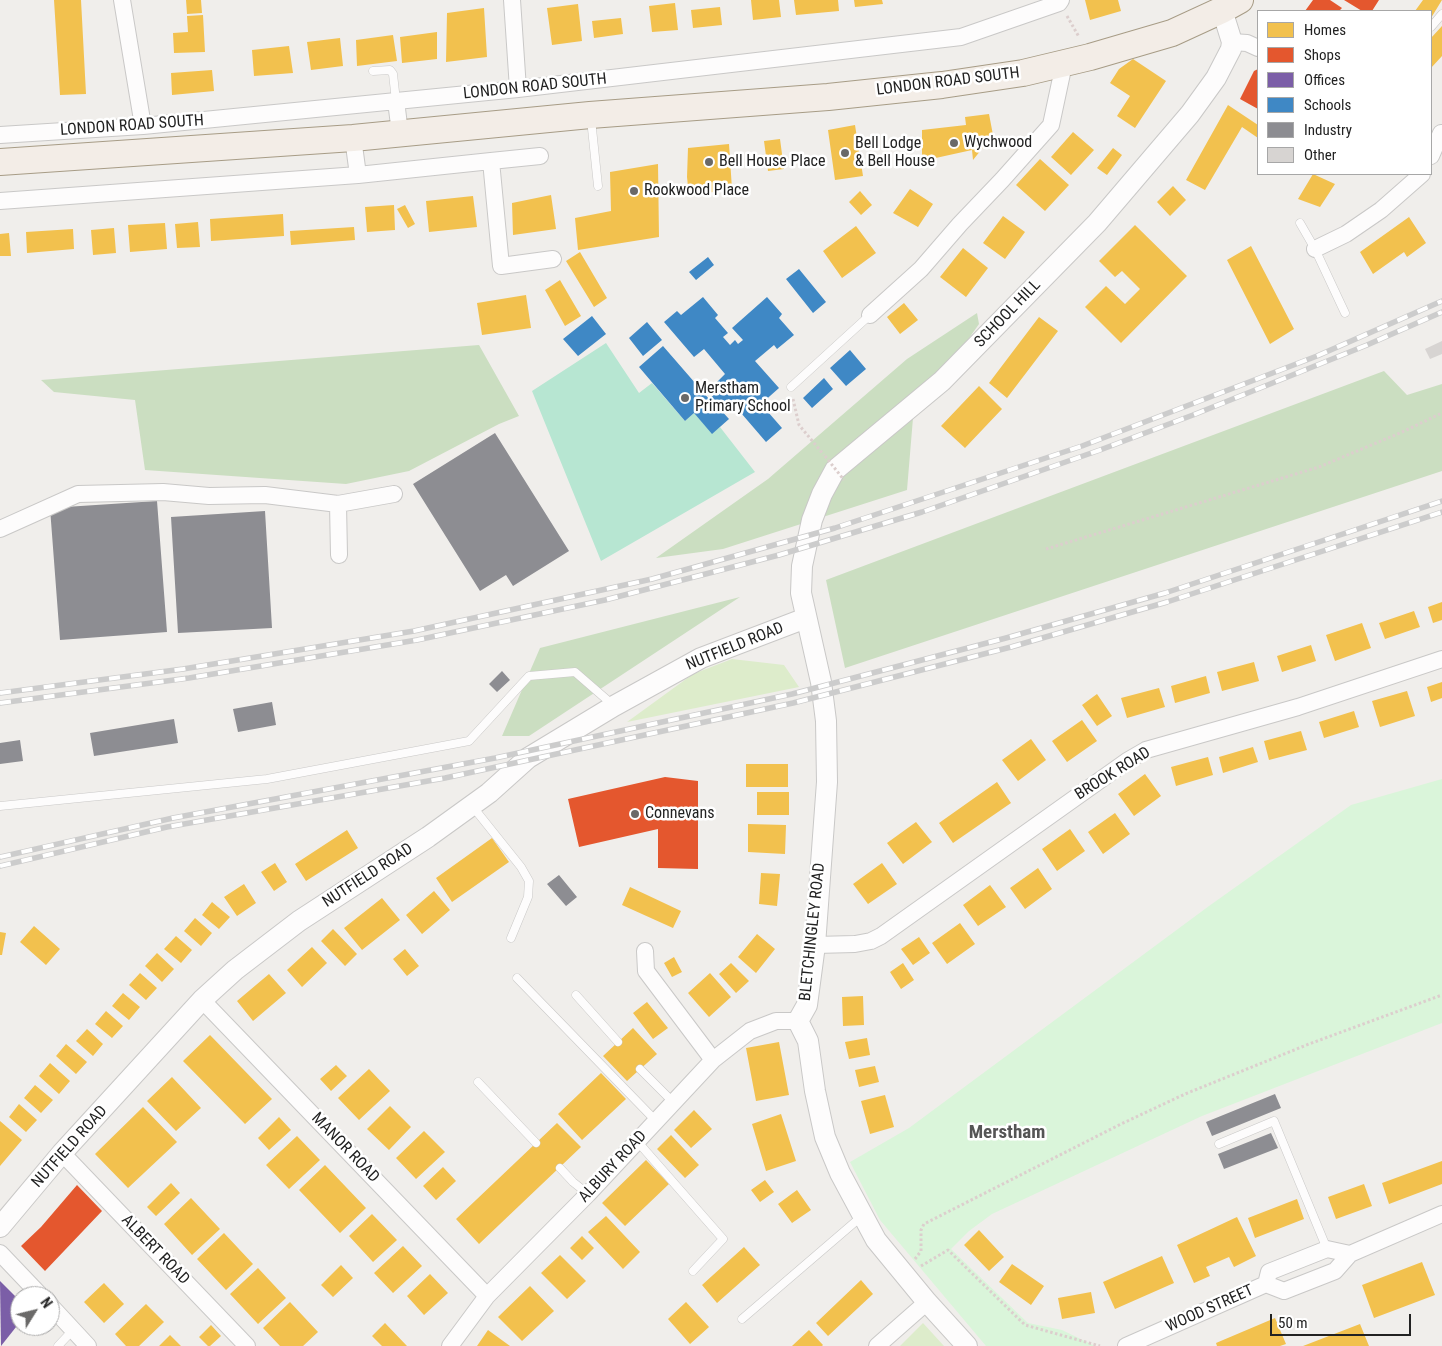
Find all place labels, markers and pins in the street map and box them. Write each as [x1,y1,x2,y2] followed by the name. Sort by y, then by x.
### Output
[964,133,1032,153] place label: Wychwood
[855,134,935,172] place label: Bell Lodge & Bell House
[948,137,960,149] marker: Wychwood
[839,147,851,159] marker: Bell Lodge & Bell House
[719,152,826,172] place label: Bell House Place
[703,156,715,168] marker: Bell House Place
[644,181,749,201] place label: Rookwood Place
[628,185,640,197] marker: Rookwood Place
[695,379,791,417] place label: Merstham Primary School
[679,392,691,404] marker: Merstham Primary School
[645,804,714,824] place label: Connevans
[629,808,641,820] marker: Connevans

